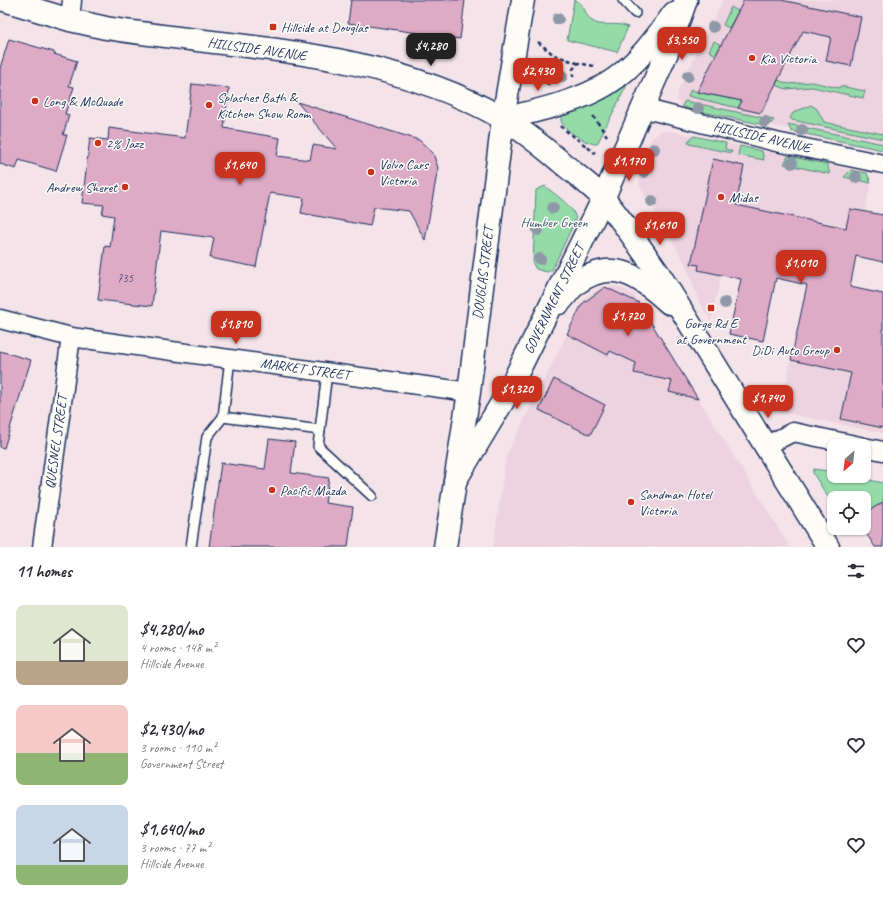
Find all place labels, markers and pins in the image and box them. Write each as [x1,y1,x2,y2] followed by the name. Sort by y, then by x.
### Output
[281,19,369,36] place label: Hillside at Douglas
[268,22,278,32] marker: Hillside at Douglas
[649,27,715,61] pin: $3,550
[398,33,464,67] pin: $4,280
[760,50,817,67] place label: Kia Victoria
[747,53,757,63] marker: Kia Victoria
[505,58,571,92] pin: $2,430
[217,89,311,122] place label: Splashes Bath & Kitchen Show Room
[43,93,124,110] place label: Long & McQuade
[30,96,40,106] marker: Long & McQuade
[204,100,214,110] marker: Splashes Bath & Kitchen Show Room
[106,135,145,152] place label: 2% Jazz
[93,138,103,148] marker: 2% Jazz
[596,148,662,182] pin: $1,170
[207,152,273,186] pin: $1,640
[379,156,429,189] place label: Volvo Cars Victoria
[366,167,376,177] marker: Volvo Cars Victoria
[46,179,118,196] place label: Andrew Sheret
[120,182,130,192] marker: Andrew Sheret
[729,189,759,206] place label: Midas
[716,192,726,202] marker: Midas
[627,212,693,246] pin: $1,610
[768,250,834,284] pin: $1,010
[595,303,661,337] pin: $1,720
[706,303,716,313] marker: Gorge Rd E at Government
[203,311,269,345] pin: $1,810
[676,315,748,348] place label: Gorge Rd E at Government
[752,342,830,359] place label: DiDi Auto Group
[832,345,842,355] marker: DiDi Auto Group
[484,376,550,410] pin: $1,320
[735,385,801,419] pin: $1,740
[280,482,347,499] place label: Pacific Mazda
[267,485,277,495] marker: Pacific Mazda
[639,486,714,519] place label: Sandman Hotel Victoria
[626,497,636,507] marker: Sandman Hotel Victoria

